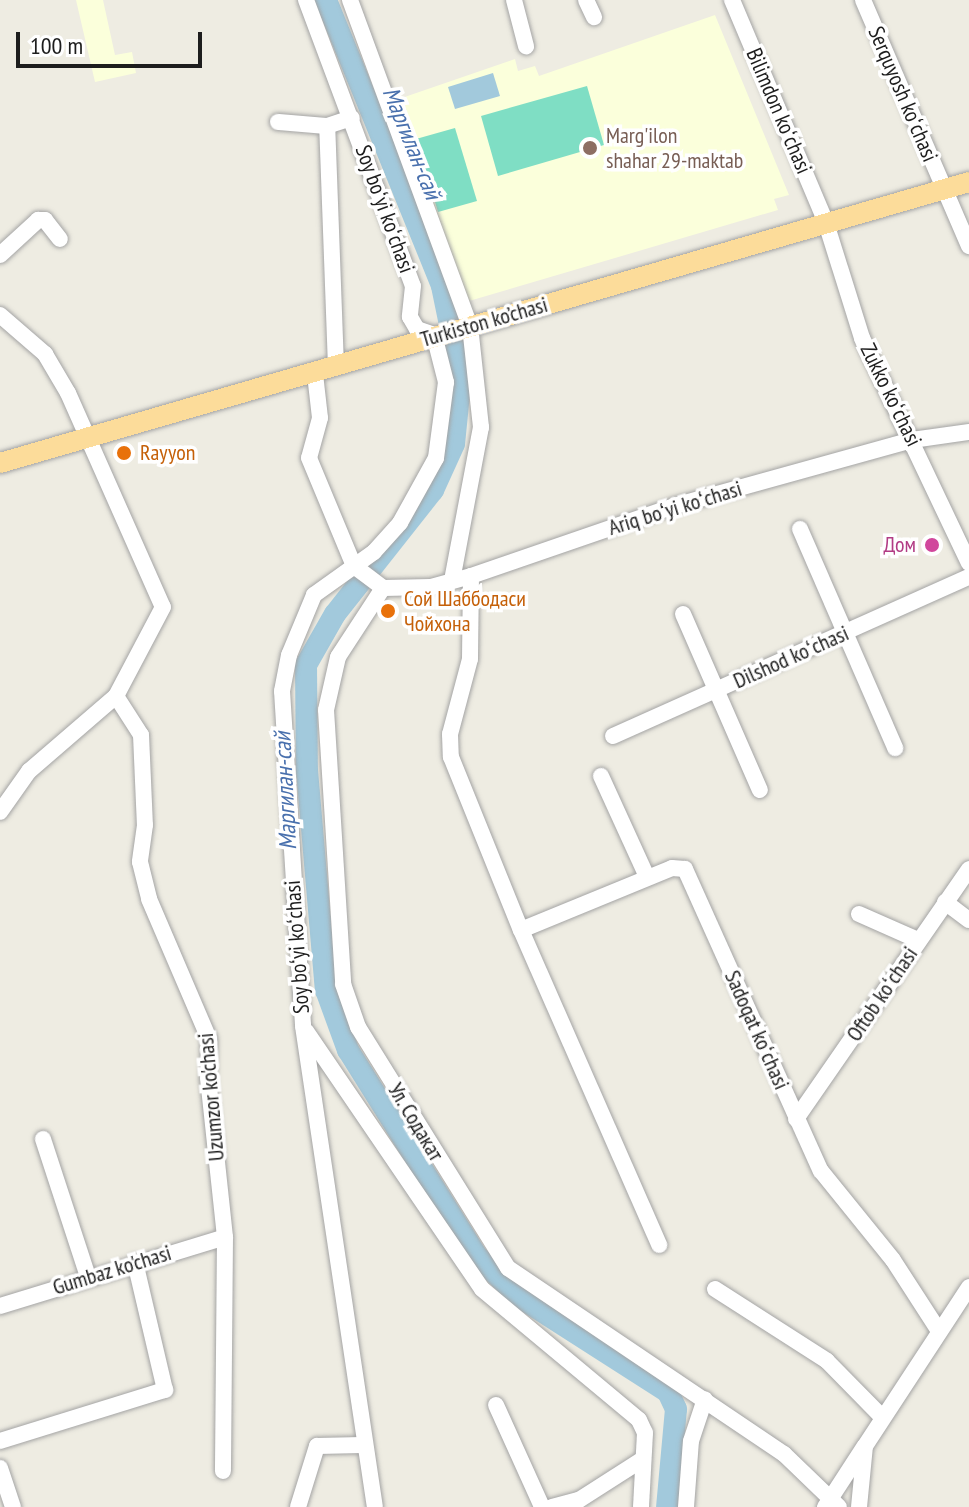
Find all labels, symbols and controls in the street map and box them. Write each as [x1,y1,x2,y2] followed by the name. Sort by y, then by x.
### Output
[20,16,206,66] scale bar
[863,22,943,166] street label: Serquyosh koʻchasi
[30,30,83,61] text: 100 m
[741,44,817,178] street label: Bilimdon koʻchasi
[376,83,448,203] water label: Маргилан-сай
[606,122,743,174] place label: Marg'ilon shahar 29-maktab
[581,139,599,157] marker: Marg'ilon shahar 29-maktab
[350,141,420,277] street label: Soy boʻyi koʻchasi
[417,291,551,353] street label: Turkiston ko’chasi
[855,339,927,451] street label: Zukko koʻchasi
[140,440,195,466] place label: Rayyon
[115,444,133,462] marker: Rayyon
[605,475,745,541] street label: Ariq boʻyi koʻchasi
[883,532,916,558] place label: Дом
[923,536,941,554] marker: Дом
[404,585,526,636] place label: Сой Шаббодаси Чойхона
[379,602,397,620] marker: Сой Шаббодаси Чойхона
[729,620,853,694] street label: Dilshod koʻchasi
[268,731,302,851] water label: Маргилан-сай
[279,879,315,1015] street label: Soy boʻyi koʻchasi
[841,942,923,1046] street label: Oftob koʻchasi
[719,966,795,1094] street label: Sadoqat koʻchasi
[192,1032,230,1162] street label: Uzumzor ko'chasi
[382,1078,450,1166] street label: Ул. Содакат
[49,1239,175,1301] street label: Gumbaz ko'chasi

